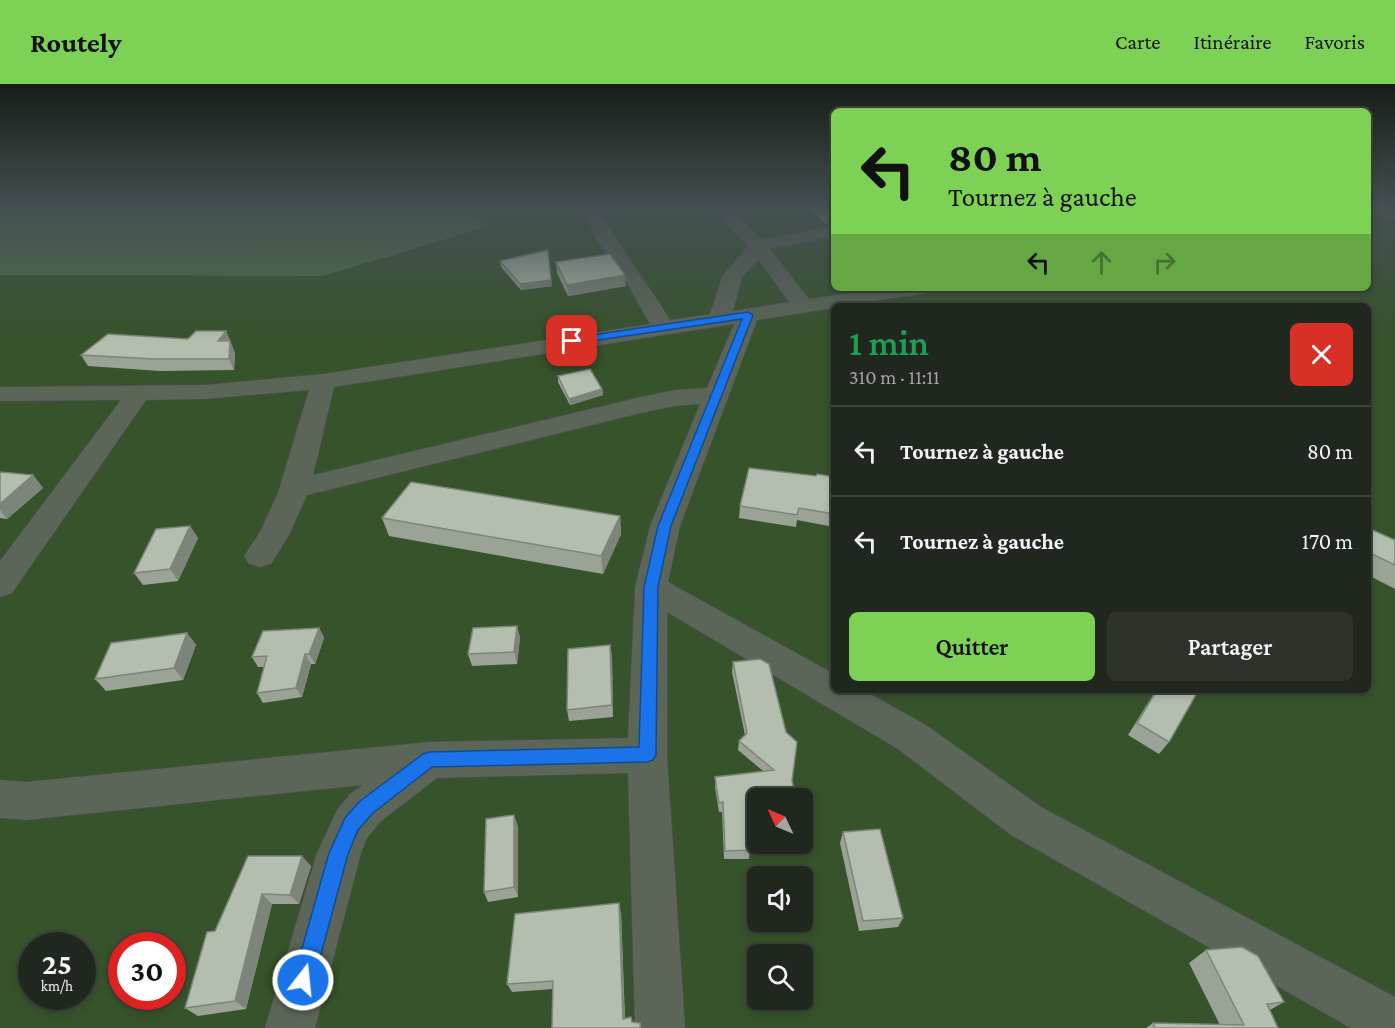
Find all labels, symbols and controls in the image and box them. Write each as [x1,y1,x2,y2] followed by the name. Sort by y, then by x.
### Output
[30,27,122,58] text: Routely
[1115,30,1161,54] text: Carte
[1194,30,1271,54] text: Itinéraire
[1304,30,1365,54] text: Favoris
[849,132,927,210] icon: left
[948,133,1042,180] text: 80 m
[948,182,1137,212] text: Tournez à gauche
[1022,246,1055,279] icon: left
[1085,246,1118,279] icon: ahead
[1148,246,1181,279] icon: right
[546,315,597,366] pin
[849,323,929,363] text: 1 min
[1290,323,1353,386] button: close
[555,324,588,357] icon: arrive
[849,366,940,388] text: 310 m · 11:11
[849,435,882,468] icon: left
[900,439,1064,464] text: Tournez à gauche
[1307,439,1353,464] text: 80 m
[849,525,882,558] icon: left
[900,529,1064,554] text: Tournez à gauche
[1302,529,1353,554] text: 170 m
[849,612,1095,681] button: Quitter
[1107,612,1353,681] button: Partager
[747,788,813,854] north arrow
[747,788,813,1010] map controls
[747,866,813,932] button: sound
[108,932,186,1010] speed limit sign: 30
[747,944,813,1010] button: search
[42,947,72,980] text: 25
[271,948,335,1012] position arrow
[41,978,73,994] text: km/h

